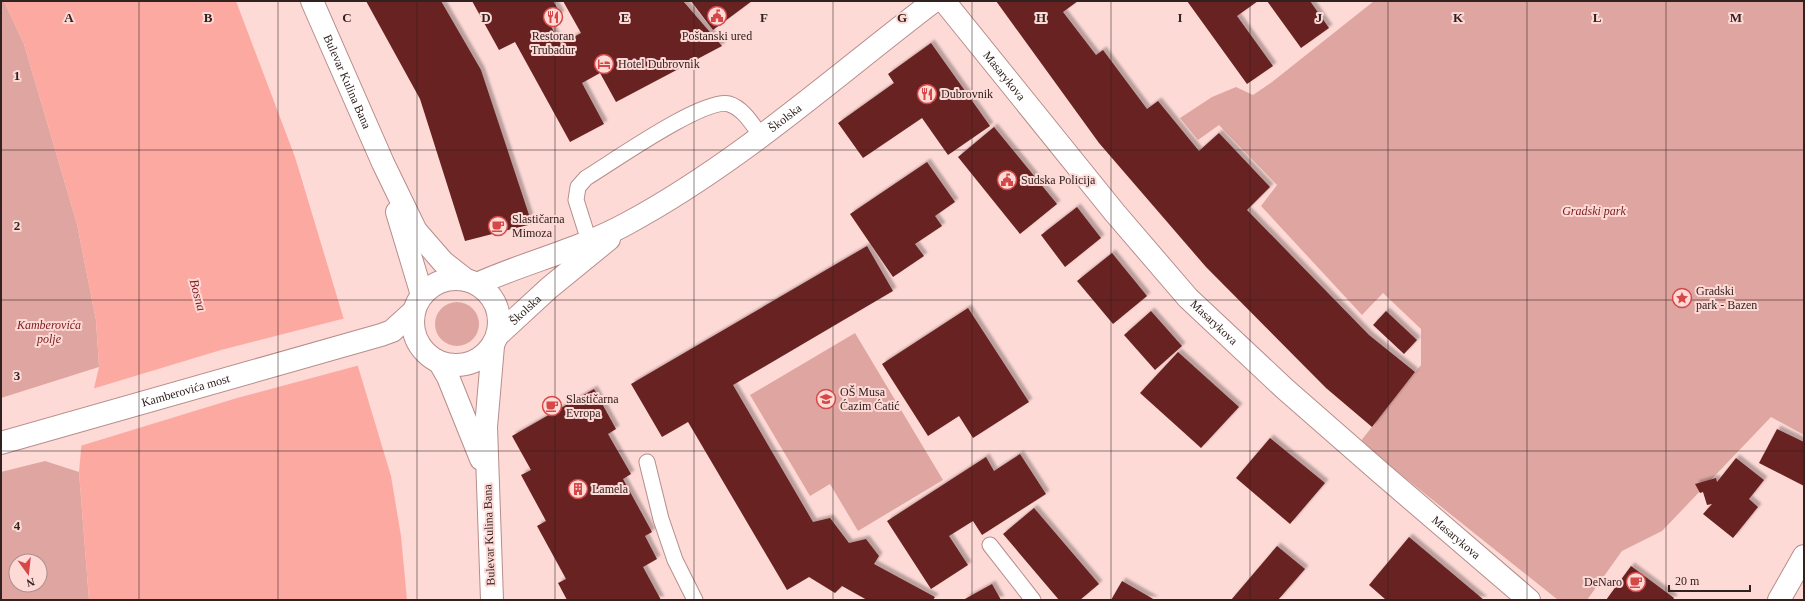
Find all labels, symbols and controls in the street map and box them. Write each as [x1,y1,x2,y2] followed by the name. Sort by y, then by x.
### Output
[706,5,728,27] public building icon: Poštanski ured
[542,6,564,28] restaurant icon: Restoran Trubadur
[64,10,74,25] text: A
[204,10,213,25] text: B
[342,10,352,25] text: C
[481,10,491,25] text: D
[621,10,629,25] text: E
[760,10,768,25] text: F
[897,10,907,25] text: G
[1036,10,1046,25] text: H
[1177,10,1183,25] text: I
[1316,10,1323,25] text: J
[1453,10,1464,25] text: K
[1593,10,1602,25] text: L
[1730,10,1742,25] text: M
[531,29,575,57] place label: Restoran Trubadur
[682,29,752,43] place label: Poštanski ured
[321,32,374,131] street label: Bulevar Kulina Bana
[980,48,1029,104] street label: Masarykova
[593,53,615,75] hotel icon: Hotel Dubrovnik
[618,57,700,71] place label: Hotel Dubrovnik
[14,68,20,83] text: 1
[916,83,938,105] restaurant icon: Dubrovnik
[941,87,993,101] place label: Dubrovnik
[766,101,805,135] street label: Školska
[996,169,1018,191] public building icon: Sudska Policija
[1021,173,1096,187] place label: Sudska Policija
[1562,204,1627,218] park label: Gradski park
[512,212,565,240] place label: Slastičarna Mimoza
[487,215,509,237] cafe icon: Slastičarna Mimoza
[14,218,20,233] text: 2
[187,277,210,313] water label: Bosna
[1696,284,1757,312] place label: Gradski park - Bazen
[1671,287,1693,309] place icon: Gradski park - Bazen
[506,291,544,328] street label: Školska
[1188,297,1241,348] street label: Masarykova
[16,318,81,346] park label: Kamberovića polje
[14,368,21,383] text: 3
[140,371,232,410] street label: Kamberovića most
[840,385,900,413] place label: OŠ Musa Ćazim Ćatić
[815,388,837,410] school or university icon: OŠ Musa Ćazim Ćatić
[566,392,619,420] place label: Slastičarna Evropa
[541,395,563,417] cafe icon: Slastičarna Evropa
[567,478,589,500] building icon: Lamela
[592,482,629,496] place label: Lamela
[480,483,498,586] street label: Bulevar Kulina Bana
[1429,513,1484,563] street label: Masarykova
[14,518,21,533] text: 4
[8,553,48,593] north arrow
[1669,567,1750,593] scale bar
[1625,571,1647,593] cafe icon: DeNaro
[1675,574,1700,588] text: 20 m
[1584,575,1622,589] place label: DeNaro
[25,576,36,589] text: N

